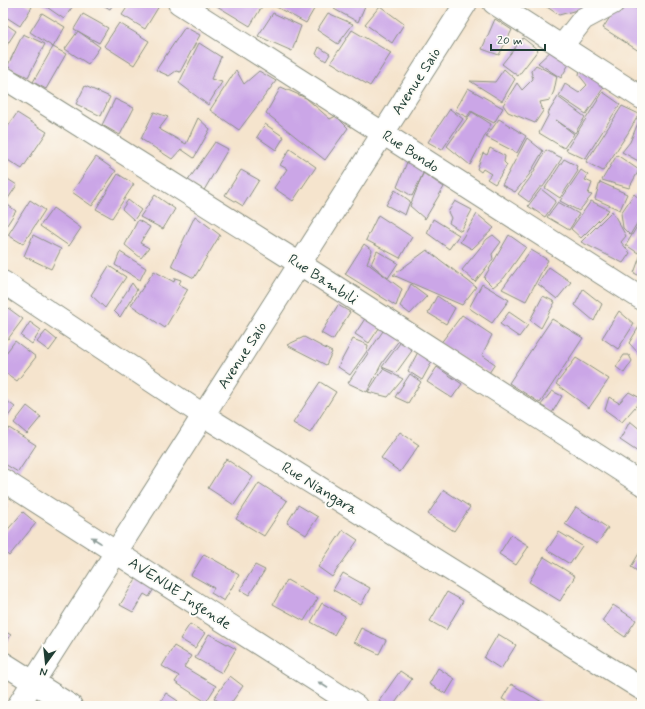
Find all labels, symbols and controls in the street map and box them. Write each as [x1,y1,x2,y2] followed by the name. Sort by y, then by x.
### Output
[491,26,545,52] scale bar
[497,33,523,49] text: 20 m
[388,44,446,119] street label: Avenue Saio
[378,126,443,178] street label: Rue Bondo
[284,250,361,310] street label: Rue Bambili
[214,318,272,393] street label: Avenue Saio
[277,458,362,521] street label: Rue Niangara
[91,536,101,544] one-way arrow
[124,553,235,635] street label: AVENUE Ingende
[26,643,66,683] north arrow
[38,664,49,679] text: N
[318,681,329,689] one-way arrow

